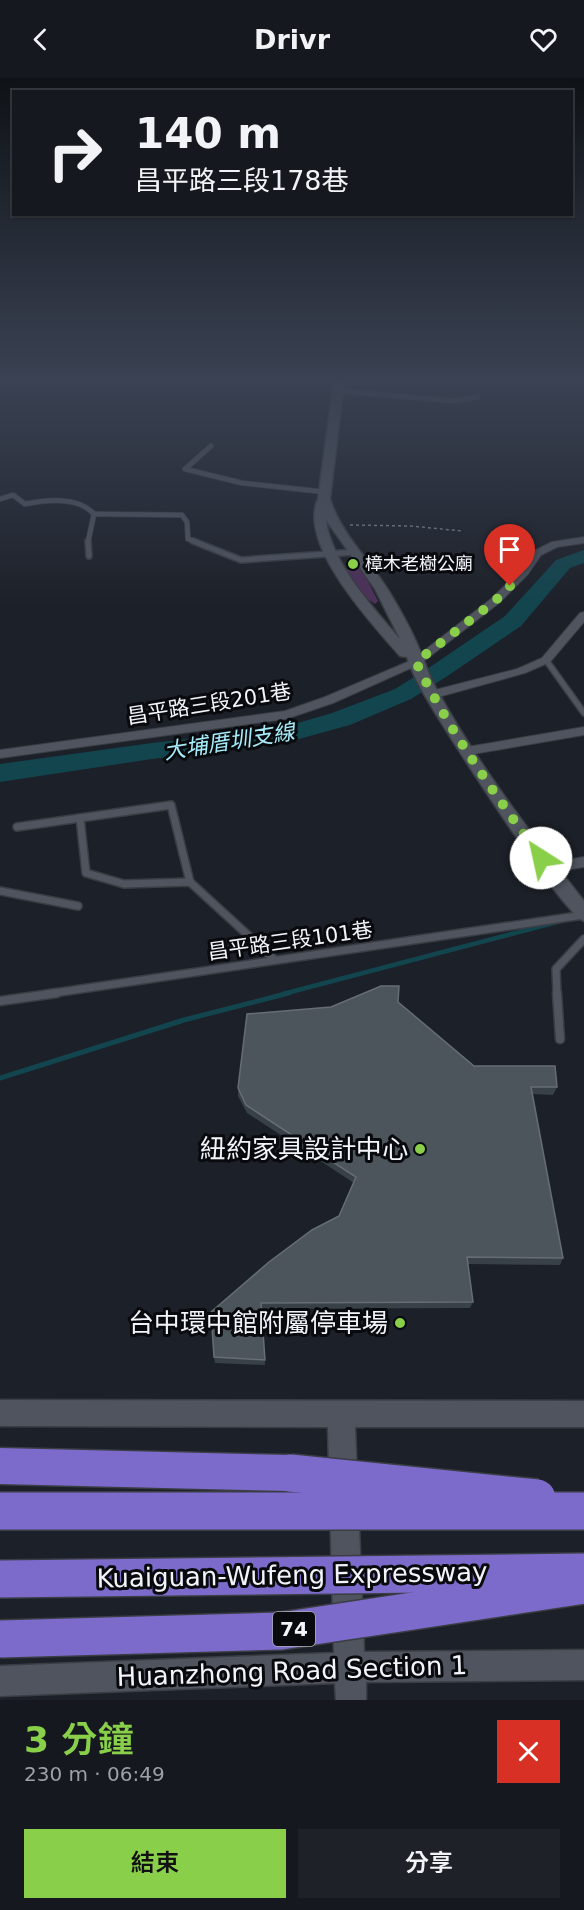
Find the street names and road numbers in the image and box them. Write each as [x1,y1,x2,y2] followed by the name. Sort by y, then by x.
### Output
[125,679,293,729] street label: 昌平路三段201巷
[206,918,374,964] street label: 昌平路三段101巷
[96,1557,488,1593] street label: Kuaiguan-Wufeng Expressway
[273,1612,315,1646] road number: 74
[116,1650,468,1692] street label: Huanzhong Road Section 1

